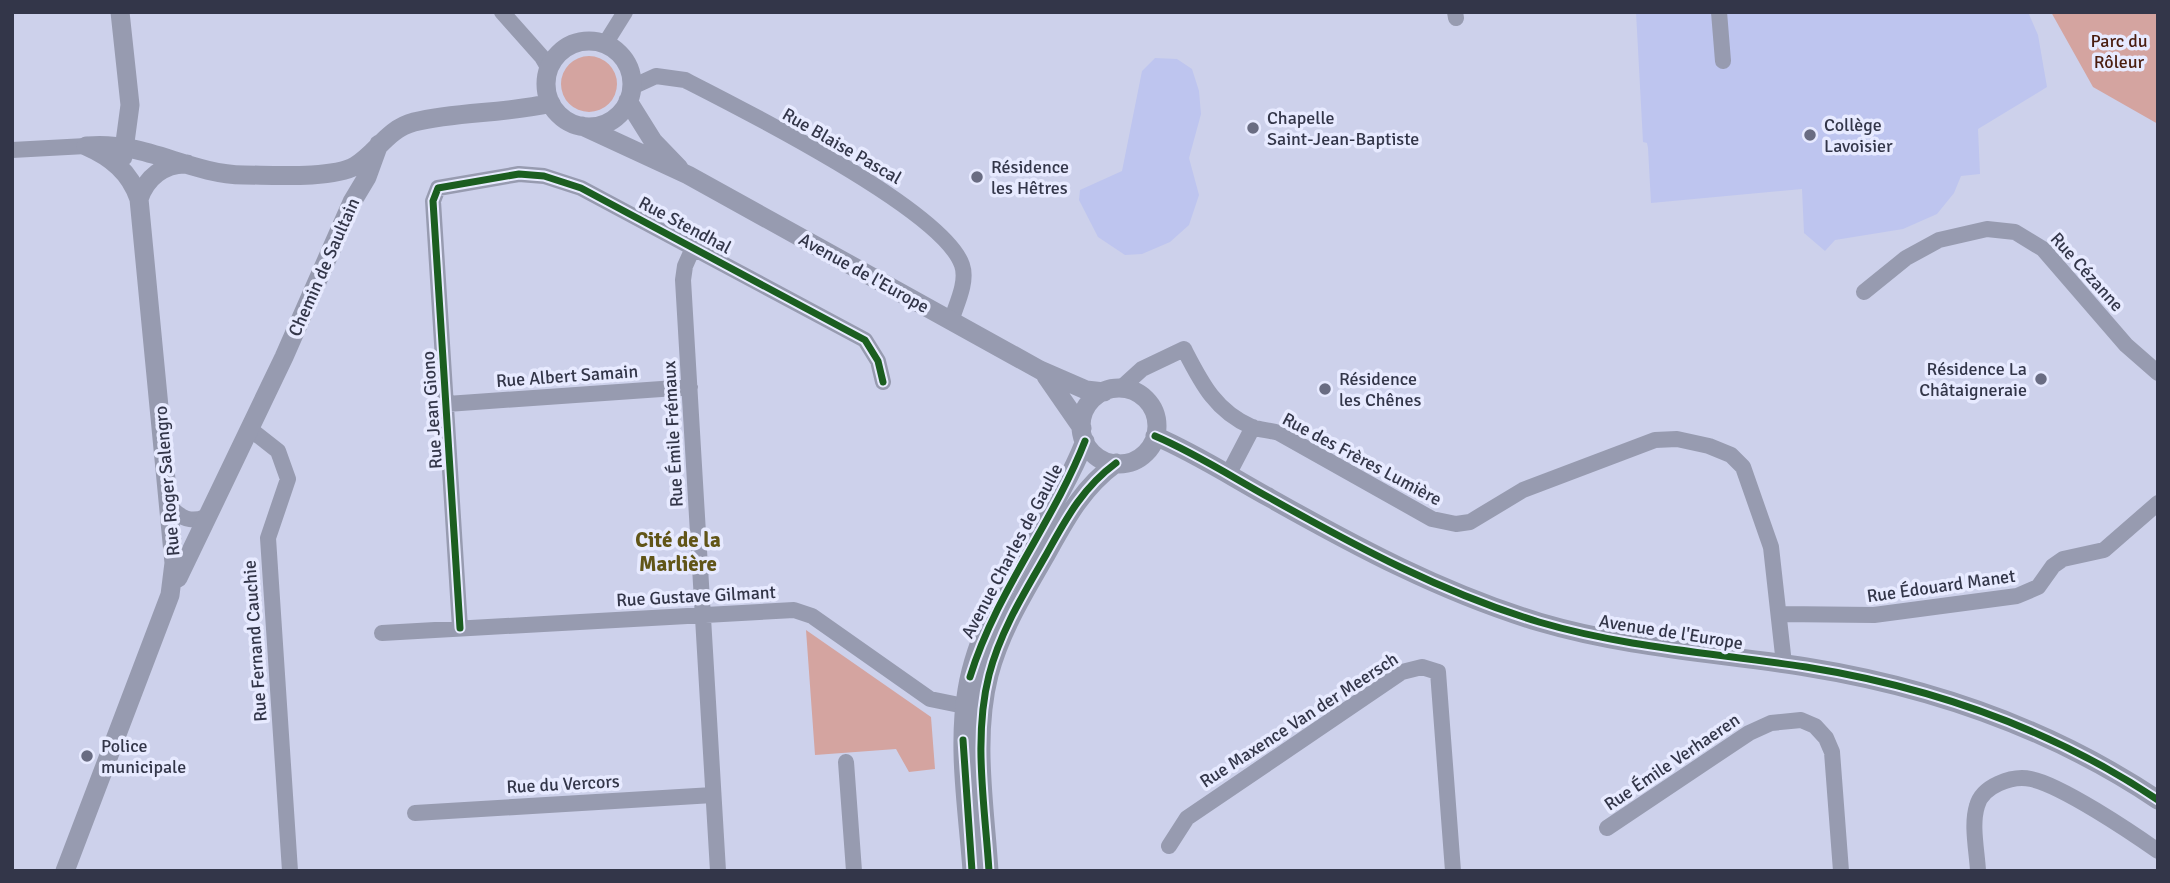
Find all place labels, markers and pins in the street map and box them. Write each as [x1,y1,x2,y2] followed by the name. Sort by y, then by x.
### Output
[1267,107,1419,150] place label: Chapelle Saint-Jean-Baptiste
[1824,114,1893,157] place label: Collège Lavoisier
[1245,120,1261,136] marker: Chapelle Saint-Jean-Baptiste
[1802,127,1818,143] marker: Collège Lavoisier
[991,156,1069,199] place label: Résidence les Hêtres
[969,169,985,185] marker: Résidence les Hêtres
[1919,358,2027,401] place label: Résidence La Châtaigneraie
[1339,368,1421,411] place label: Résidence les Chênes
[2033,371,2049,387] marker: Résidence La Châtaigneraie
[1317,381,1333,397] marker: Résidence les Chênes
[101,735,186,778] place label: Police municipale
[79,748,95,764] marker: Police municipale

